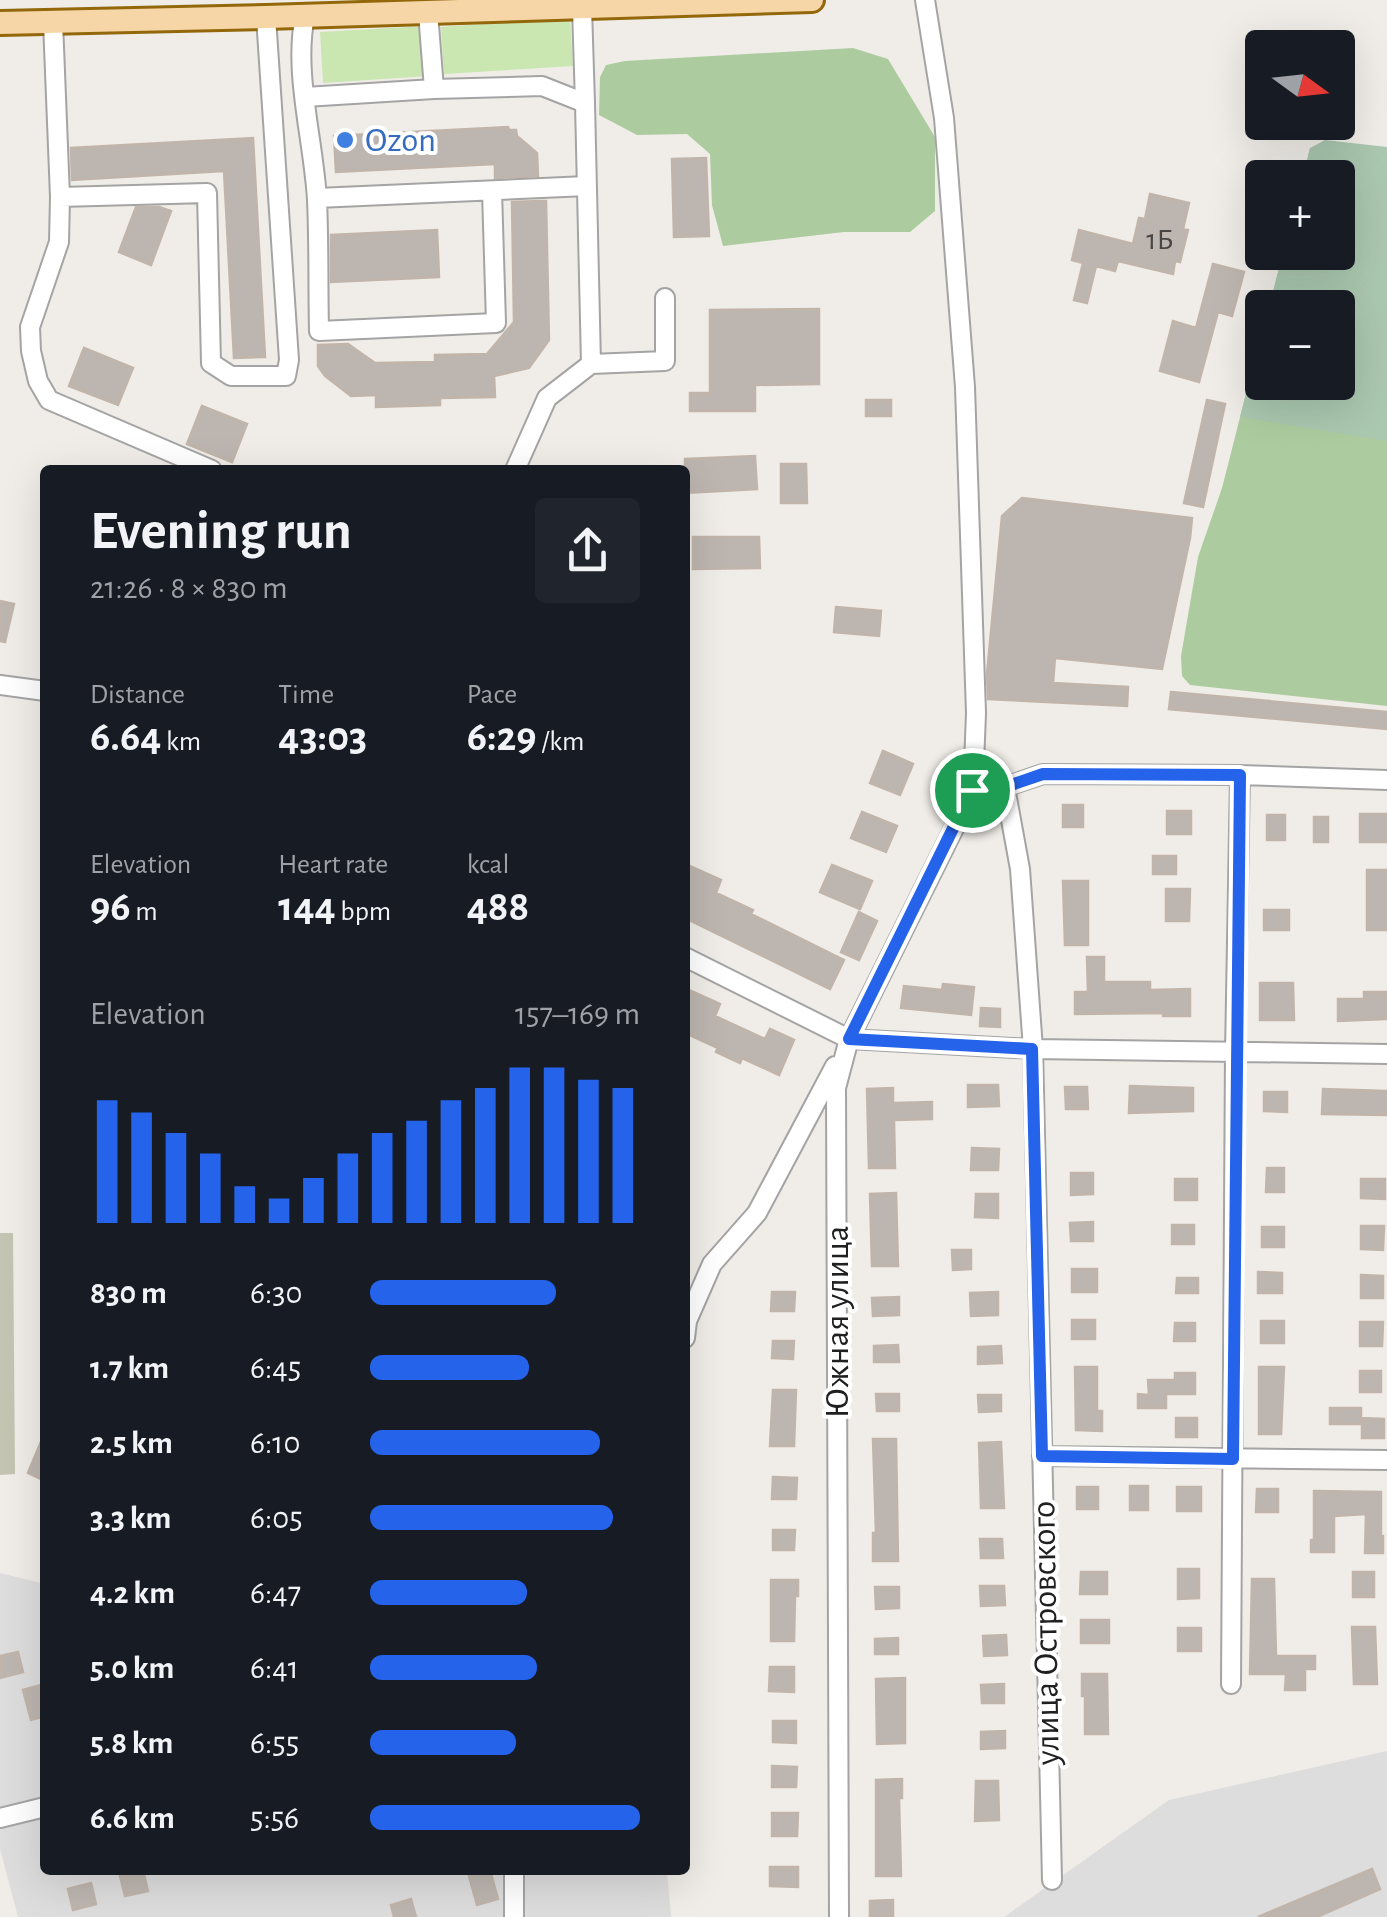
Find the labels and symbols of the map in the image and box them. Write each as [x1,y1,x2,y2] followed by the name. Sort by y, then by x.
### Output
[1245,30,1355,140] north arrow
[365,123,436,158] place label: Ozon
[334,129,356,151] marker: Ozon
[1146,225,1174,255] house number: 1Б
[930,748,1015,833] pin
[820,1225,855,1419] street label: Южная улица
[1026,1501,1066,1766] street label: улица Островского

